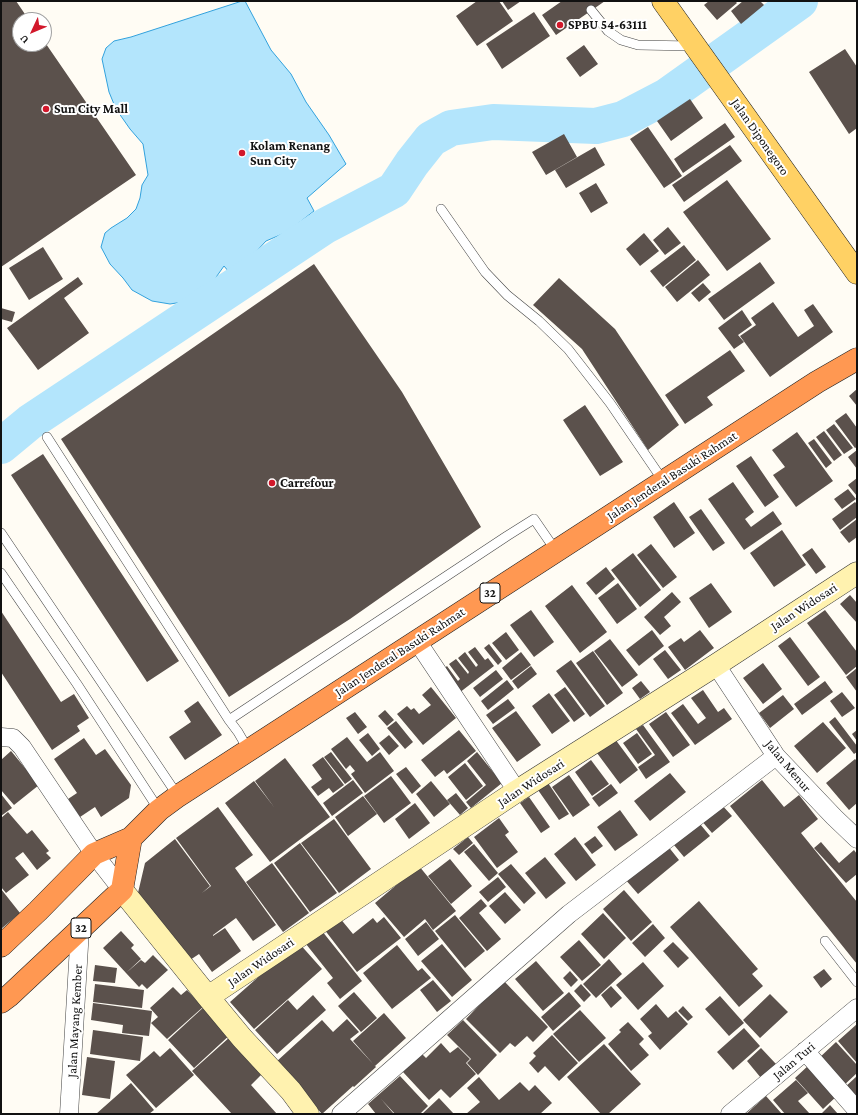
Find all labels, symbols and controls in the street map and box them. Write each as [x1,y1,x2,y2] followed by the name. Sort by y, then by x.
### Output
[12,12,52,52] north arrow
[568,17,647,33] place label: SPBU 54-63111
[555,20,565,30] marker: SPBU 54-63111
[17,33,31,47] text: U
[728,96,792,178] street label: Jalan Diponegoro
[54,101,128,117] place label: Sun City Mall
[41,104,51,114] marker: Sun City Mall
[250,138,330,169] place label: Kolam Renang Sun City
[237,148,247,158] marker: Kolam Renang Sun City
[604,428,740,524] street label: Jalan Jenderal Basuki Rahmat
[280,475,334,491] place label: Carrefour
[267,478,277,488] marker: Carrefour
[768,580,840,634] street label: Jalan Widosari
[480,583,500,603] road number: 32
[332,604,468,700] street label: Jalan Jenderal Basuki Rahmat
[762,737,814,795] street label: Jalan Menur
[495,756,567,810] street label: Jalan Widosari
[71,918,91,938] road number: 32
[225,934,297,990] street label: Jalan Widosari
[64,964,86,1078] street label: Jalan Mayang Kember
[770,1039,818,1083] street label: Jalan Turi

